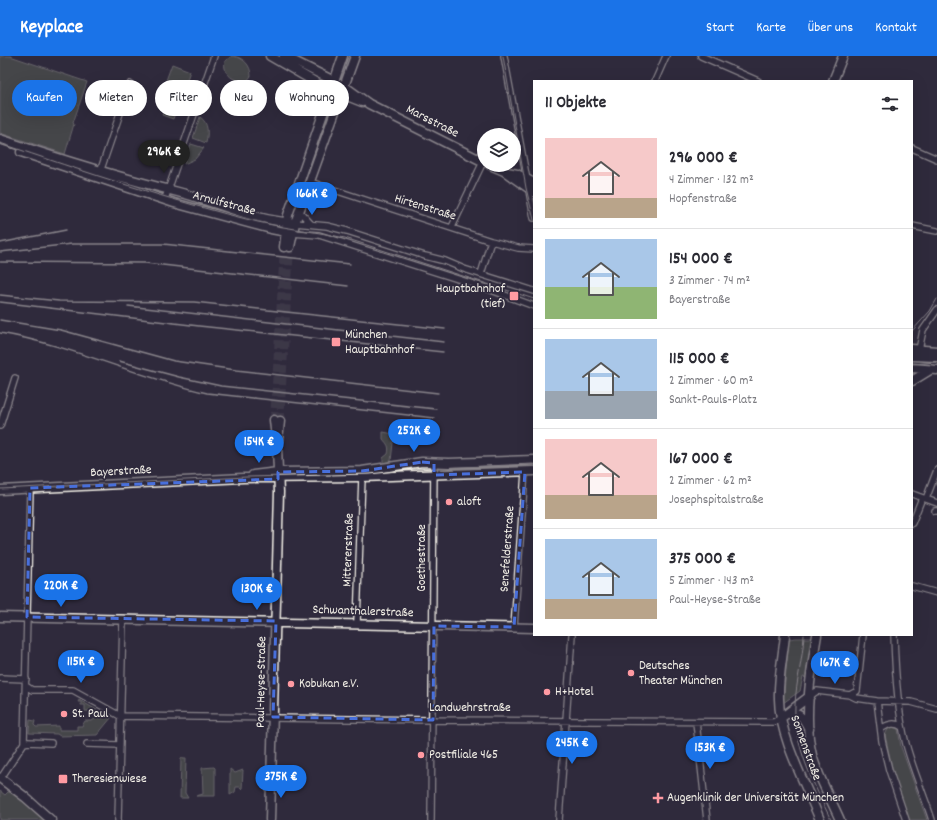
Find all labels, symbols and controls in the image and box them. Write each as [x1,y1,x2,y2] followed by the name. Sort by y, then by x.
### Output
[20,15,83,42] text: Keyplace
[706,18,734,38] text: Start
[756,18,786,38] text: Karte
[808,18,853,38] text: Über uns
[875,18,917,38] text: Kontakt
[12,80,77,116] chip: Kaufen
[85,80,147,116] chip: Mieten
[155,80,212,116] chip: Filter
[220,80,267,116] chip: Neu
[275,80,349,116] chip: Wohnung
[545,92,606,116] text: 11 Objekte
[879,93,901,115] icon: filters
[402,101,462,144] street label: Marsstraße
[477,128,521,172] map controls
[477,128,521,172] button: layers
[131,140,197,174] pin: 296K €
[147,143,181,162] text: 296K €
[669,147,738,171] text: 296 000 €
[577,154,625,202] icon: home
[669,171,754,190] text: 4 Zimmer · 132 m²
[279,182,345,216] pin: 166K €
[296,185,328,204] text: 166K €
[190,187,258,222] street label: Arnulfstraße
[392,190,458,226] street label: Hirtenstraße
[669,190,737,209] text: Hopfenstraße
[669,248,733,272] text: 154 000 €
[577,255,625,303] icon: home
[669,272,750,291] text: 3 Zimmer · 74 m²
[436,280,505,314] place label: Hauptbahnhof (tief)
[508,290,520,302] marker: Hauptbahnhof (tief)
[669,291,730,310] text: Bayerstraße
[345,326,415,360] place label: München Hauptbahnhof
[330,336,342,348] marker: München Hauptbahnhof
[669,348,729,372] text: 115 000 €
[577,355,625,403] icon: home
[669,372,753,391] text: 2 Zimmer · 60 m²
[669,391,757,410] text: Sankt-Pauls-Platz
[381,419,447,453] pin: 252K €
[397,422,431,441] text: 252K €
[226,430,292,464] pin: 154K €
[244,433,274,452] text: 154K €
[669,448,733,472] text: 167 000 €
[577,455,625,503] icon: home
[90,461,152,483] street label: Bayerstraße
[669,472,752,491] text: 2 Zimmer · 62 m²
[669,491,764,510] text: Josephspitalstraße
[457,493,482,512] place label: aloft
[444,497,454,507] marker: aloft
[496,505,521,593] street label: Senefelderstraße
[338,513,360,587] street label: Mittererstraße
[413,524,432,592] street label: Goethestraße
[669,548,736,572] text: 375 000 €
[577,555,625,603] icon: home
[669,572,754,591] text: 5 Zimmer · 143 m²
[28,574,94,608] pin: 220K €
[44,577,78,596] text: 220K €
[224,577,290,611] pin: 130K €
[241,580,273,599] text: 130K €
[669,591,761,610] text: Paul-Heyse-Straße
[312,601,414,623] street label: Schwanthalerstraße
[252,636,272,728] street label: Paul-Heyse-Straße
[48,650,114,684] pin: 115K €
[802,651,868,685] pin: 167K €
[67,653,95,672] text: 115K €
[820,654,850,673] text: 167K €
[639,657,722,691] place label: Deutsches Theater München
[626,668,636,678] marker: Deutsches Theater München
[299,675,359,694] place label: Kobukan e.V.
[286,679,296,689] marker: Kobukan e.V.
[555,683,594,702] place label: H+Hotel
[542,687,552,697] marker: H+Hotel
[429,699,511,718] street label: Landwehrstraße
[72,705,108,724] place label: St. Paul
[59,709,69,719] marker: St. Paul
[784,713,826,784] street label: Sonnenstraße
[539,731,605,765] pin: 245K €
[555,734,589,753] text: 245K €
[677,736,743,770] pin: 153K €
[695,739,725,758] text: 153K €
[429,746,498,765] place label: Postfiliale 465
[416,750,426,760] marker: Postfiliale 465
[248,765,314,799] pin: 375K €
[264,768,298,787] text: 375K €
[72,770,147,789] place label: Theresienwiese
[57,773,69,785] marker: Theresienwiese
[667,789,844,808] place label: Augenklinik der Universität München
[652,792,664,804] marker: Augenklinik der Universität München

